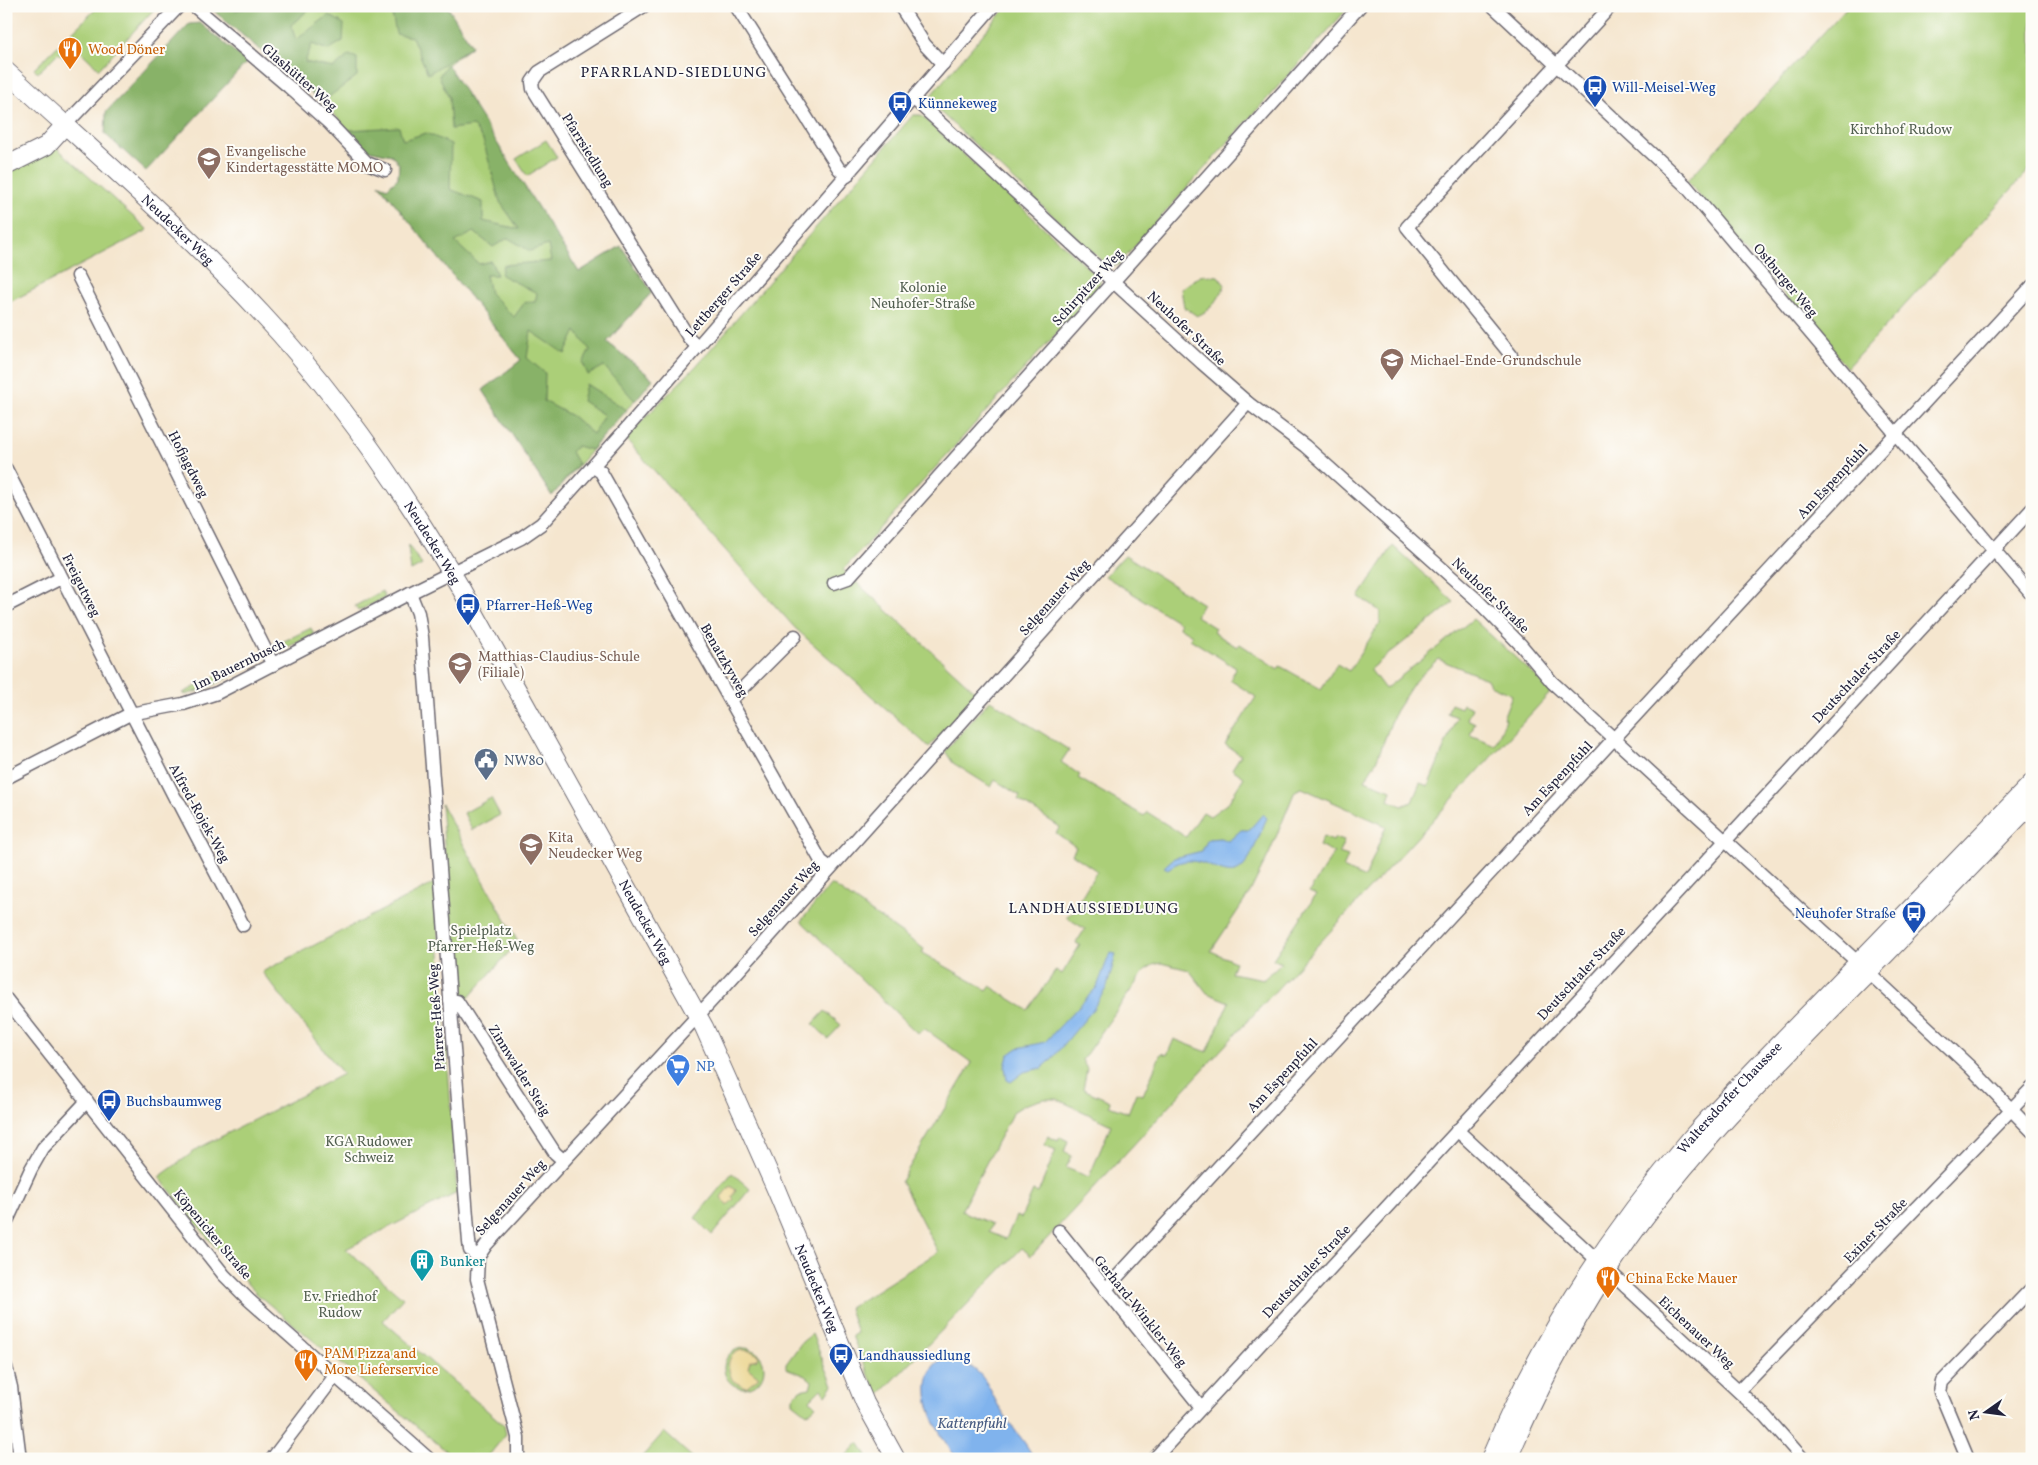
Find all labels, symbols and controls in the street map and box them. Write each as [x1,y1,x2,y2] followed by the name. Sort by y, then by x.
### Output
[57,36,83,70] restaurant icon: Wood Döner
[257,40,341,116] street label: Glashütter Weg
[88,41,165,60] place label: Wood Döner
[581,63,767,84] district label: PFARRLAND-SIEDLUNG
[1582,74,1608,108] bus stop icon: Will-Meisel-Weg
[1612,79,1716,98] place label: Will-Meisel-Weg
[887,90,913,124] bus stop icon: Künnekeweg
[918,95,997,114] place label: Künnekeweg
[556,110,617,191] street label: Pfarrsiedlung
[1850,121,1952,140] park label: Kirchhof Rudow
[226,143,383,178] place label: Evangelische Kindertagesstätte MOMO
[196,146,222,180] school or university icon: Evangelische Kindertagesstätte MOMO
[136,191,218,270] street label: Neudecker Weg
[1748,240,1821,322] street label: Ostburger Weg
[1048,245,1128,331] street label: Schirpitzer Weg
[682,248,767,342] street label: Lettberger Straße
[871,279,976,314] park label: Kolonie Neuhofer-Straße
[1142,288,1230,371] street label: Neuhofer Straße
[1379,347,1405,381] school or university icon: Michael-Ende-Grundschule
[1410,352,1582,371] place label: Michael-Ende-Grundschule
[163,428,213,501] street label: Hofjagdweg
[1794,441,1873,524] street label: Am Espenpfuhl
[399,498,464,589] street label: Neudecker Weg
[57,551,105,621] street label: Freigutweg
[1447,554,1533,638] street label: Neuhofer Straße
[1016,556,1095,640] street label: Selgenauer Weg
[455,592,481,626] bus stop icon: Pfarrer-Heß-Weg
[486,597,593,616] place label: Pfarrer-Heß-Weg
[695,620,752,701] street label: Benatzkyweg
[1809,626,1906,728] street label: Deutschtaler Straße
[190,635,289,696] street label: Im Bauernbusch
[478,648,640,683] place label: Matthias-Claudius-Schule (Filiale)
[447,651,473,685] school or university icon: Matthias-Claudius-Schule (Filiale)
[1519,738,1598,821] street label: Am Espenpfuhl
[473,747,499,781] public building icon: NW80
[504,752,544,771] place label: NW80
[164,761,234,867] street label: Alfred-Rojek-Weg
[548,829,642,864] place label: Kita Neudecker Weg
[518,832,544,866] school or university icon: Kita Neudecker Weg
[745,857,824,941] street label: Selgenauer Weg
[613,877,676,969] street label: Neudecker Weg
[1009,899,1179,920] district label: LANDHAUSSIEDLUNG
[1901,900,1927,934] bus stop icon: Neuhofer Straße
[1795,905,1896,924] place label: Neuhofer Straße
[428,922,534,957] park label: Spielplatz Pfarrer-Heß-Weg
[1534,923,1631,1025] street label: Deutschtaler Straße
[424,963,451,1071] street label: Pfarrer-Heß-Weg
[483,1021,555,1120] street label: Zinnwalder Steig
[1244,1035,1323,1118] street label: Am Espenpfuhl
[1674,1038,1787,1159] street label: Waltersdorfer Chaussee
[665,1053,691,1087] supermarket icon: NP
[696,1058,715,1077] place label: NP
[96,1088,122,1122] bus stop icon: Buchsbaumweg
[126,1093,222,1112] place label: Buchsbaumweg
[325,1133,413,1168] park label: KGA Rudower Schweiz
[472,1156,551,1240] street label: Selgenauer Weg
[168,1186,256,1285] street label: Köpenicker Straße
[1840,1194,1912,1268] street label: Exiner Straße
[1259,1221,1356,1323] street label: Deutschtaler Straße
[789,1242,843,1336] street label: Neudecker Weg
[409,1248,435,1282] building icon: Bunker
[1089,1252,1191,1372] street label: Gerhard-Winkler-Weg
[440,1253,485,1272] place label: Bunker
[1595,1265,1621,1299] restaurant icon: China Ecke Mauer
[1626,1270,1738,1289] place label: China Ecke Mauer
[303,1288,378,1323] park label: Ev. Friedhof Rudow
[1654,1293,1738,1374] street label: Eichenauer Weg
[828,1342,854,1376] bus stop icon: Landhaussiedlung
[324,1345,439,1380] place label: PAM Pizza and More Lieferservice
[858,1347,971,1366] place label: Landhaussiedlung
[293,1348,319,1382] restaurant icon: PAM Pizza and More Lieferservice
[1960,1388,2010,1438] north arrow
[1964,1408,1985,1422] text: N
[937,1414,1007,1435] water label: Kattenpfuhl

